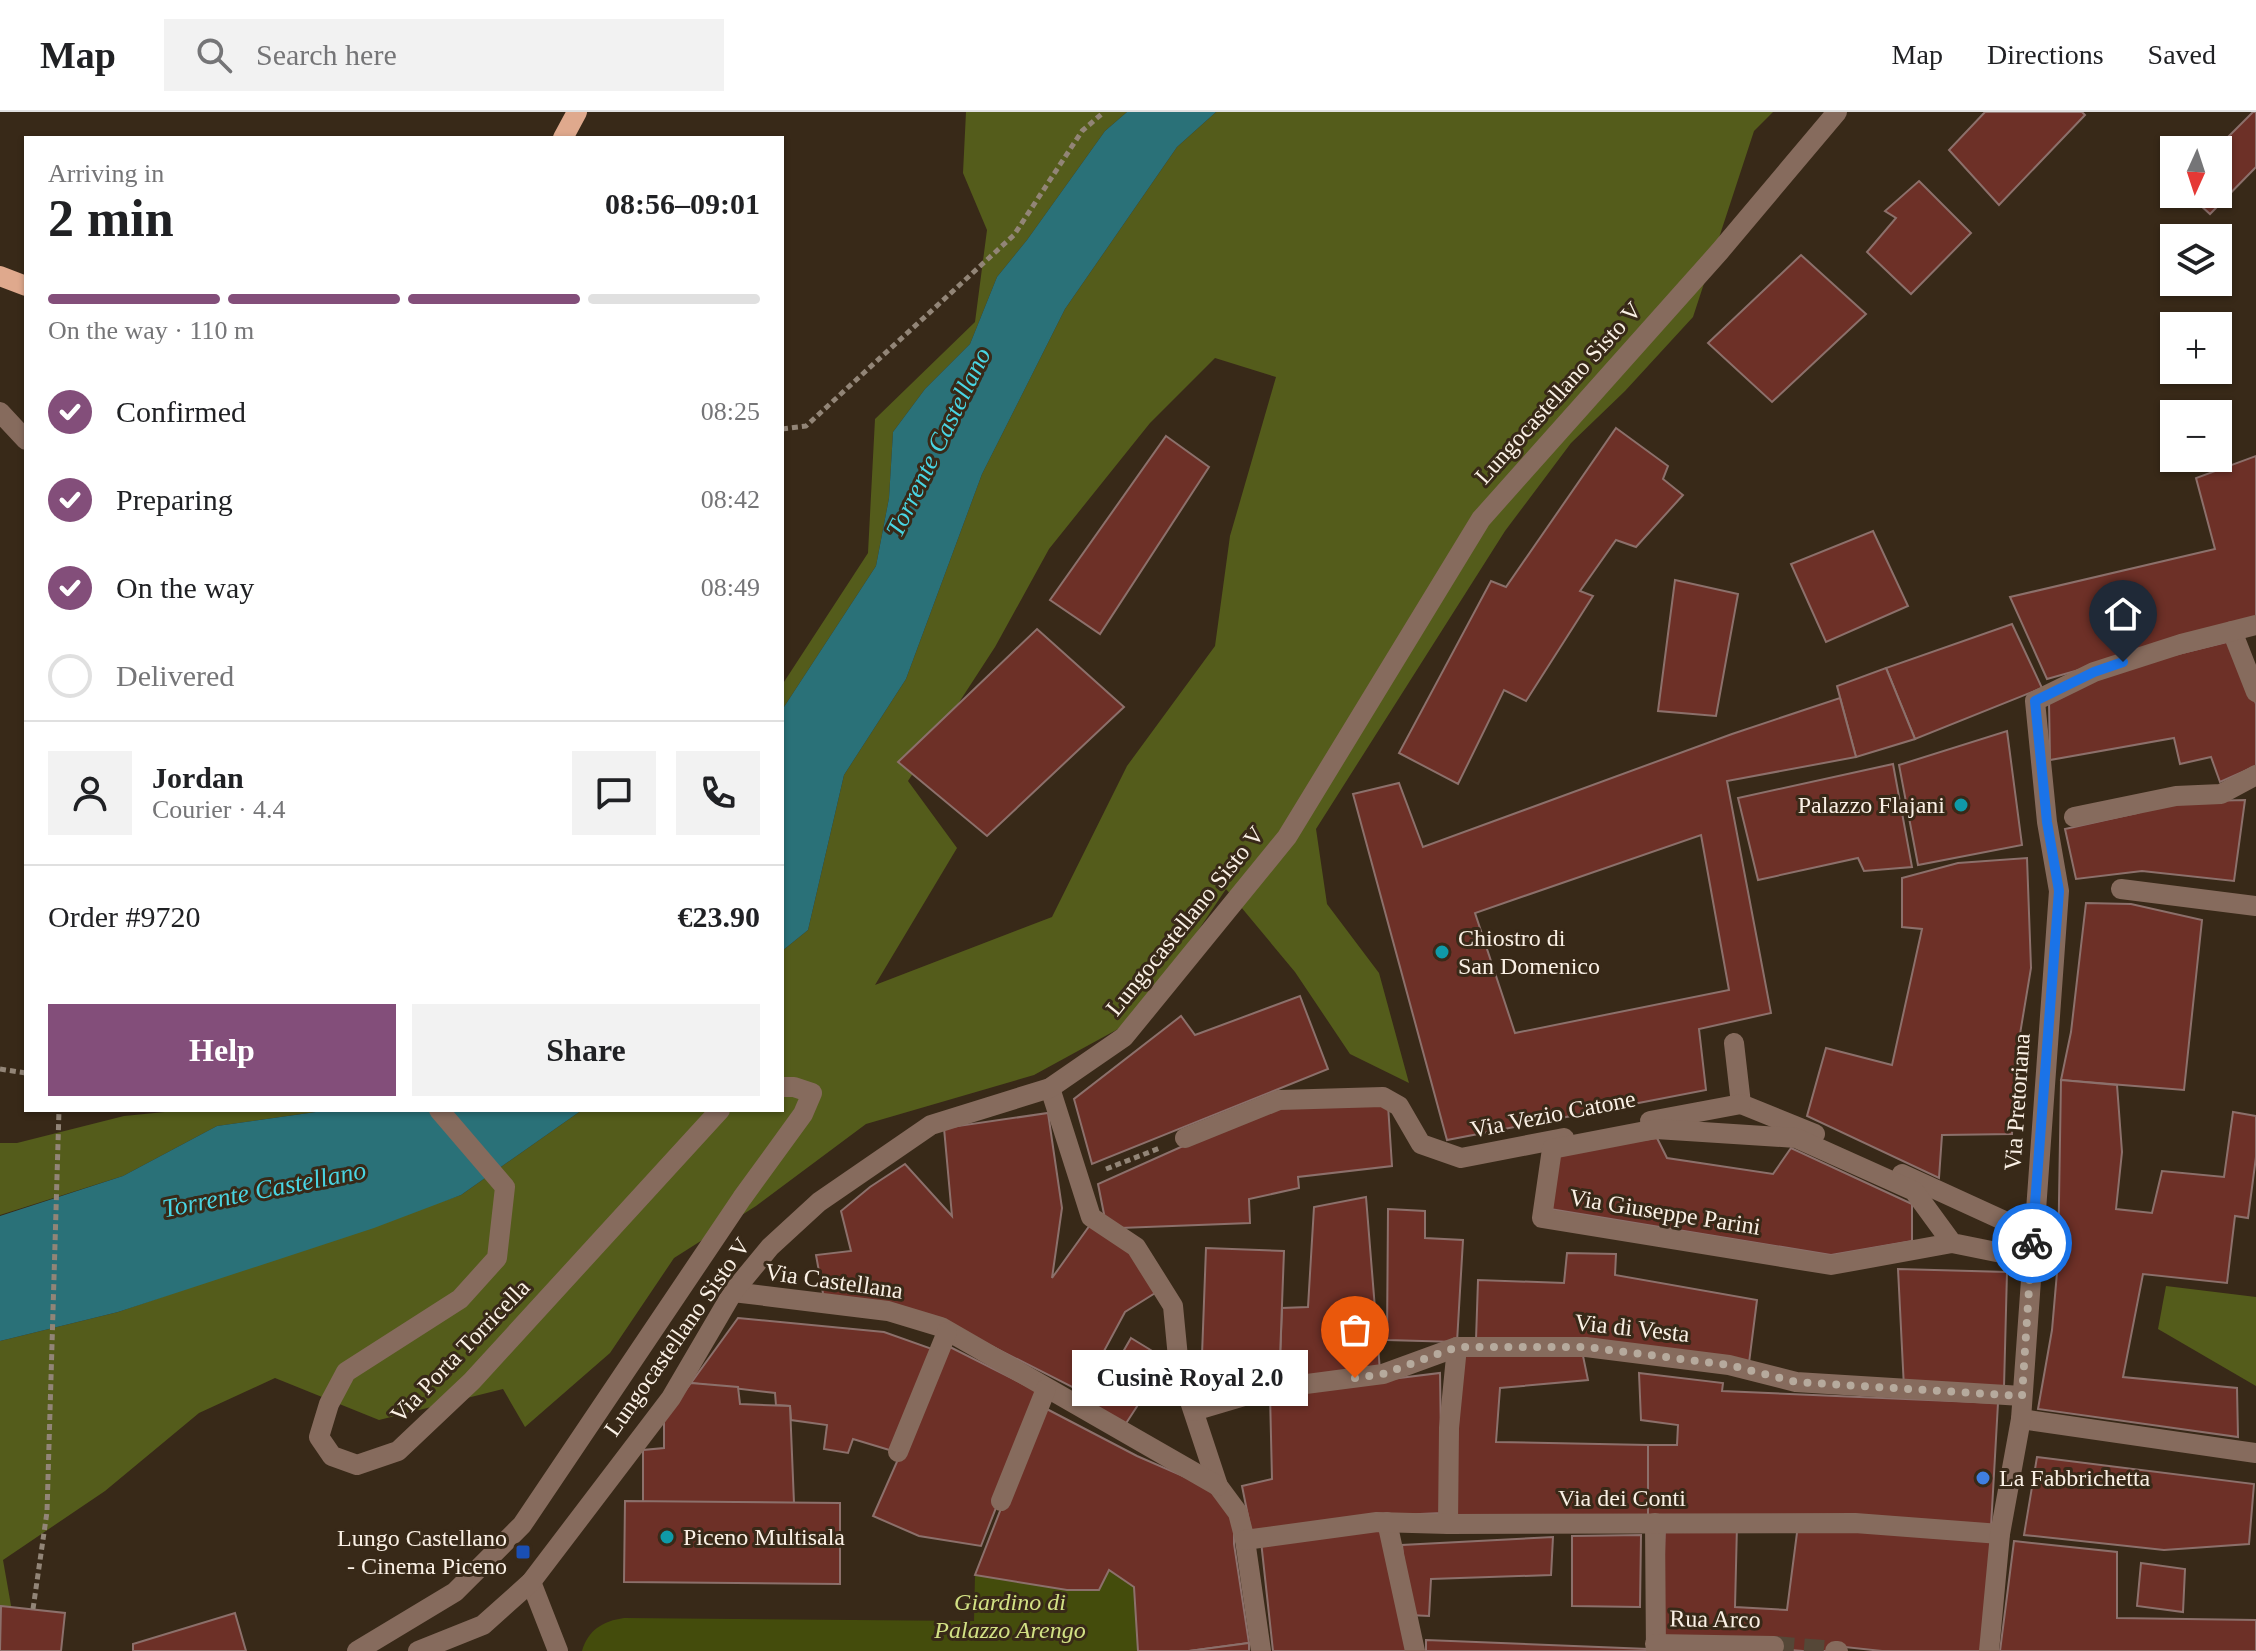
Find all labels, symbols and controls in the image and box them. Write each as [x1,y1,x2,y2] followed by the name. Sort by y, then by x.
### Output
[164,19,724,91] search box
[192,33,236,77] icon: search
[40,34,116,76] text: Map
[256,38,397,71] text: Search here
[1892,39,1943,70] text: Map
[1987,39,2104,70] text: Directions
[2148,39,2216,70] text: Saved
[2160,136,2232,208] north arrow
[2160,136,2232,472] map controls
[48,159,164,188] text: Arriving in
[605,187,760,220] text: 08:56–09:01
[48,190,174,247] text: 2 min
[2160,224,2232,296] button: layers
[1470,296,1647,489] street label: Lungocastellano Sisto V
[2160,312,2232,384] button: +
[48,316,254,345] text: On the way · 110 m
[880,343,997,542] water label: Torrente Castellano
[48,390,92,434] icon: check
[116,395,246,428] text: Confirmed
[701,397,760,426] text: 08:25
[2160,400,2232,472] button: −
[48,478,92,522] icon: check
[116,483,233,516] text: Preparing
[701,485,760,514] text: 08:42
[48,566,92,610] icon: check
[116,571,254,604] text: On the way
[701,573,760,602] text: 08:49
[2089,580,2157,662] pin
[2101,592,2145,636] icon: home
[116,659,234,692] text: Delivered
[48,751,132,835] button: person
[572,751,656,835] button: chat
[676,751,760,835] button: phone
[152,761,244,794] text: Jordan
[1798,792,1945,818] place label: Palazzo Flajani
[152,795,286,824] text: Courier · 4.4
[1952,796,1970,814] marker: Palazzo Flajani
[1101,821,1270,1021] street label: Lungocastellano Sisto V
[48,900,200,933] text: Order #9720
[678,900,760,933] text: €23.90
[1458,925,1600,979] place label: Chiostro di San Domenico
[1433,943,1451,961] marker: Chiostro di San Domenico
[48,1004,396,1096] button: Help
[412,1004,760,1096] button: Share
[1999,1032,2035,1172] street label: Via Pretoriana
[1468,1085,1638,1143] street label: Via Vezio Catone
[160,1156,368,1223] water label: Torrente Castellano
[1568,1184,1763,1240] street label: Via Giuseppe Parini
[1992,1203,2072,1283] courier
[2010,1221,2054,1265] icon: bike
[599,1233,756,1441] street label: Lungocastellano Sisto V
[763,1258,905,1304] street label: Via Castellana
[385,1274,535,1428] street label: Via Porta Torricella
[1321,1296,1389,1378] pin
[1333,1308,1377,1352] icon: bag
[1573,1309,1691,1347] street label: Via di Vesta
[1071,1350,1307,1406] callout: Cusinè Royal 2.0
[1096,1363,1284,1392] text: Cusinè Royal 2.0
[1999,1465,2151,1491] place label: La Fabbrichetta
[1974,1469,1992,1487] marker: La Fabbrichetta
[1558,1485,1686,1511] street label: Via dei Conti
[683,1524,845,1550] place label: Piceno Multisala
[337,1525,507,1579] place label: Lungo Castellano - Cinema Piceno
[658,1528,676,1546] marker: Piceno Multisala
[514,1543,532,1561] marker: Lungo Castellano - Cinema Piceno
[933,1589,1086,1643] park label: Giardino di Palazzo Arengo
[1669,1605,1761,1633] street label: Rua Arco

